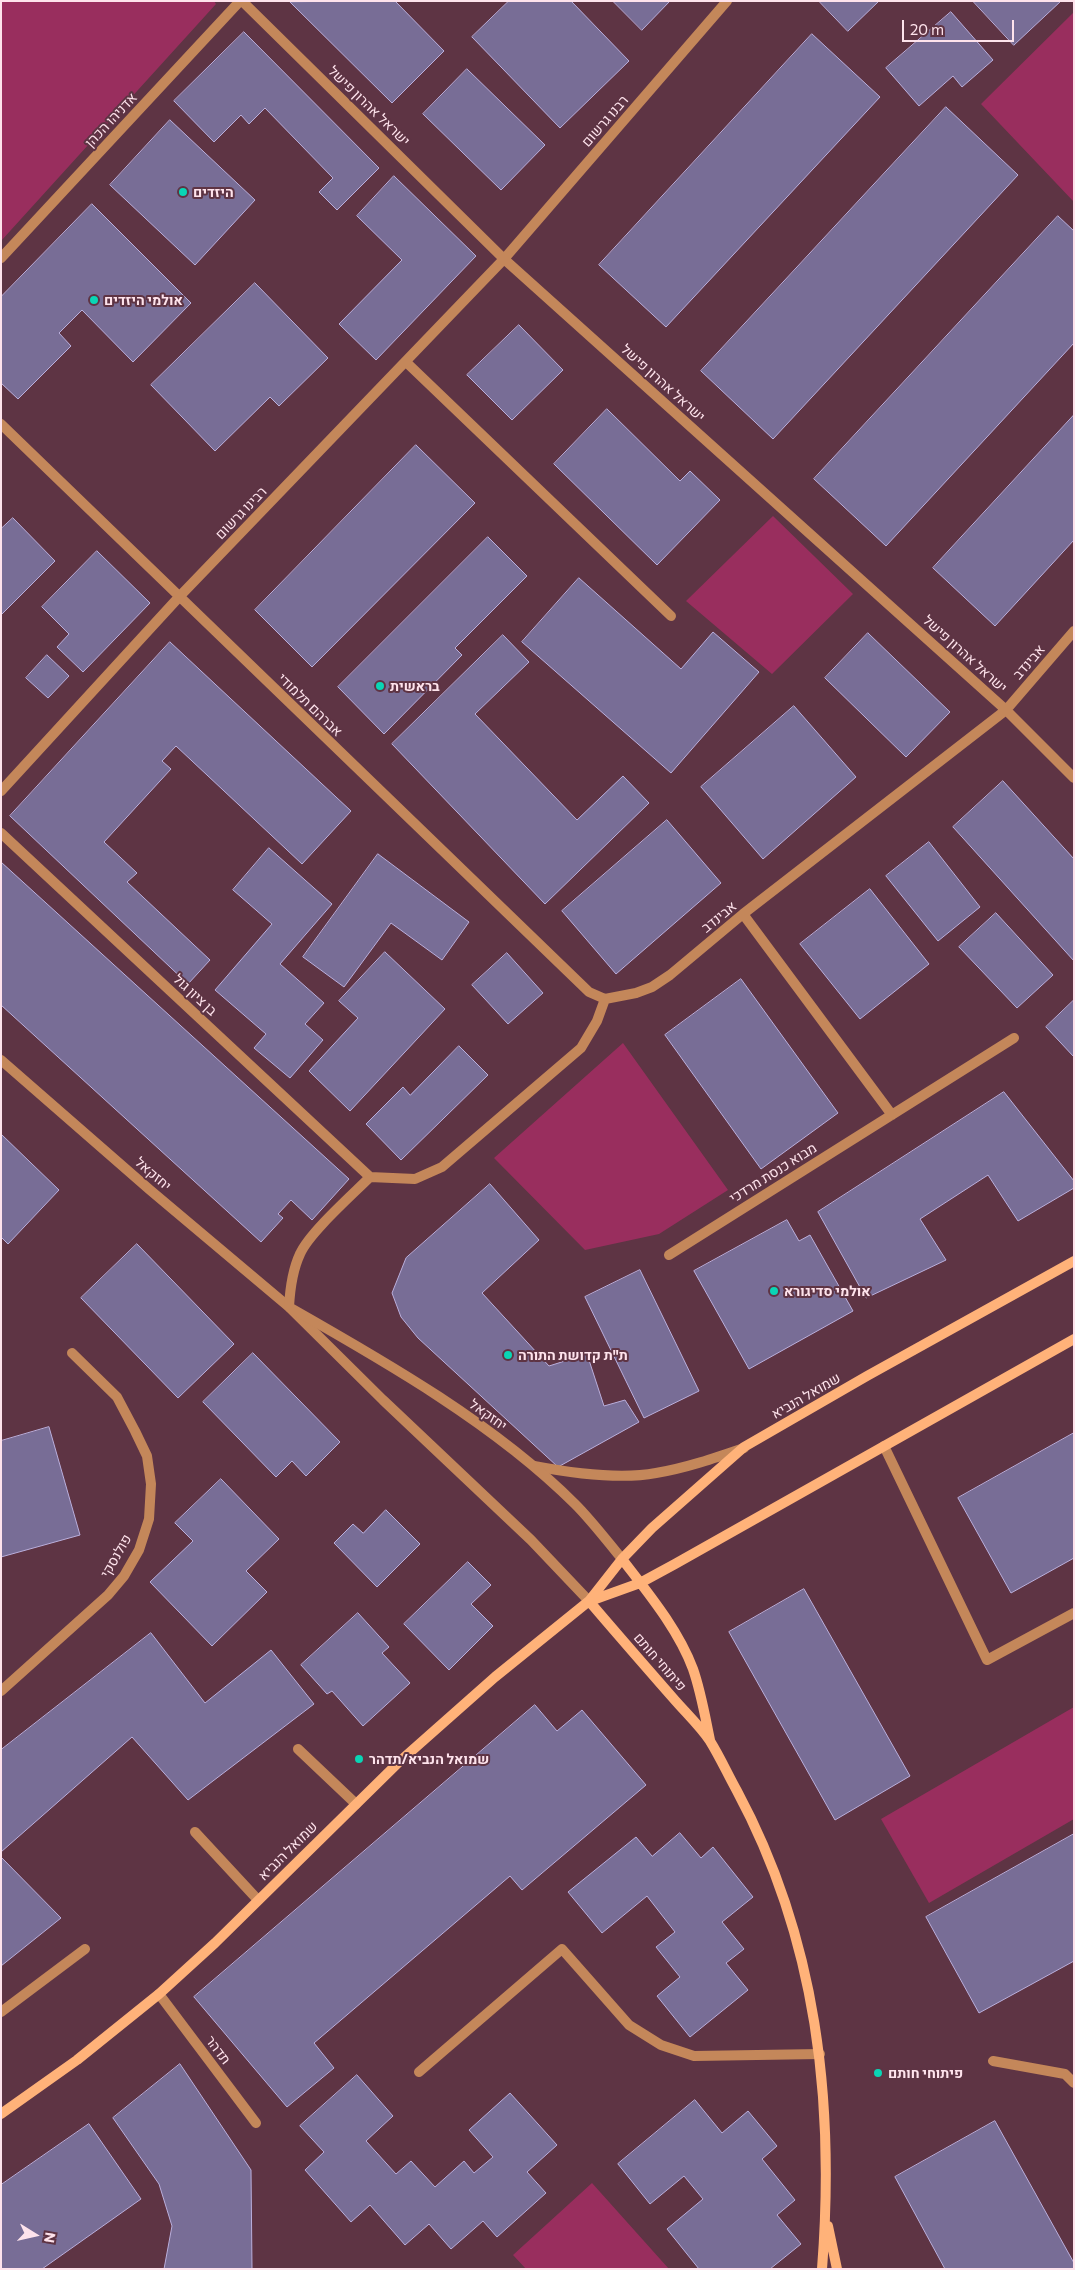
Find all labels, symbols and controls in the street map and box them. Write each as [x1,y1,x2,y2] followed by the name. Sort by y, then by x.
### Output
[905,10,1018,42] scale bar
[910,20,944,38] text: 20 m
[325,63,413,149] street label: ישראל אהרון פישל
[81,89,141,151] street label: אדניהו הכהן
[578,92,632,150] street label: רבנו גרשום
[193,184,234,200] place label: היזדים
[177,186,189,198] marker: היזדים
[104,292,183,308] place label: אולמי היזדים
[88,294,100,306] marker: אולמי היזדים
[618,341,708,425] street label: ישראל אהרון פישל
[212,483,270,543] street label: רבינו גרשום
[920,612,1010,696] street label: ישראל אהרון פישל
[1009,641,1049,683] street label: אבינדב
[274,670,346,740] street label: אברהם תלמודי
[390,678,440,694] place label: בראשית
[374,680,386,692] marker: בראשית
[698,898,740,936] street label: אבינדב
[170,971,220,1019] street label: בן ציון גול
[726,1139,820,1207] street label: מבוא כנסת מרדכי
[131,1154,175,1194] street label: יחזקאל
[784,1283,871,1299] place label: אולמי סדיגורא
[768,1285,780,1297] marker: אולמי סדיגורא
[518,1347,628,1363] place label: ת"ת קדושת התורה
[502,1349,514,1361] marker: ת"ת קדושת התורה
[769,1370,843,1422] street label: שמואל הנביא
[466,1396,510,1434] street label: יחזקאל
[97,1531,135,1581] street label: פולנסקי
[630,1629,690,1695] street label: פיתוחי חותם
[369,1751,489,1767] place label: שמואל הנביא/תדהר
[353,1753,365,1765] marker: שמואל הנביא/תדהר
[255,1818,321,1884] street label: שמואל הנביא
[202,2033,234,2067] street label: תדהר
[888,2065,963,2081] place label: פיתוחי חותם
[872,2067,884,2079] marker: פיתוחי חותם
[10,2210,60,2260] north arrow
[41,2231,60,2244] text: N

